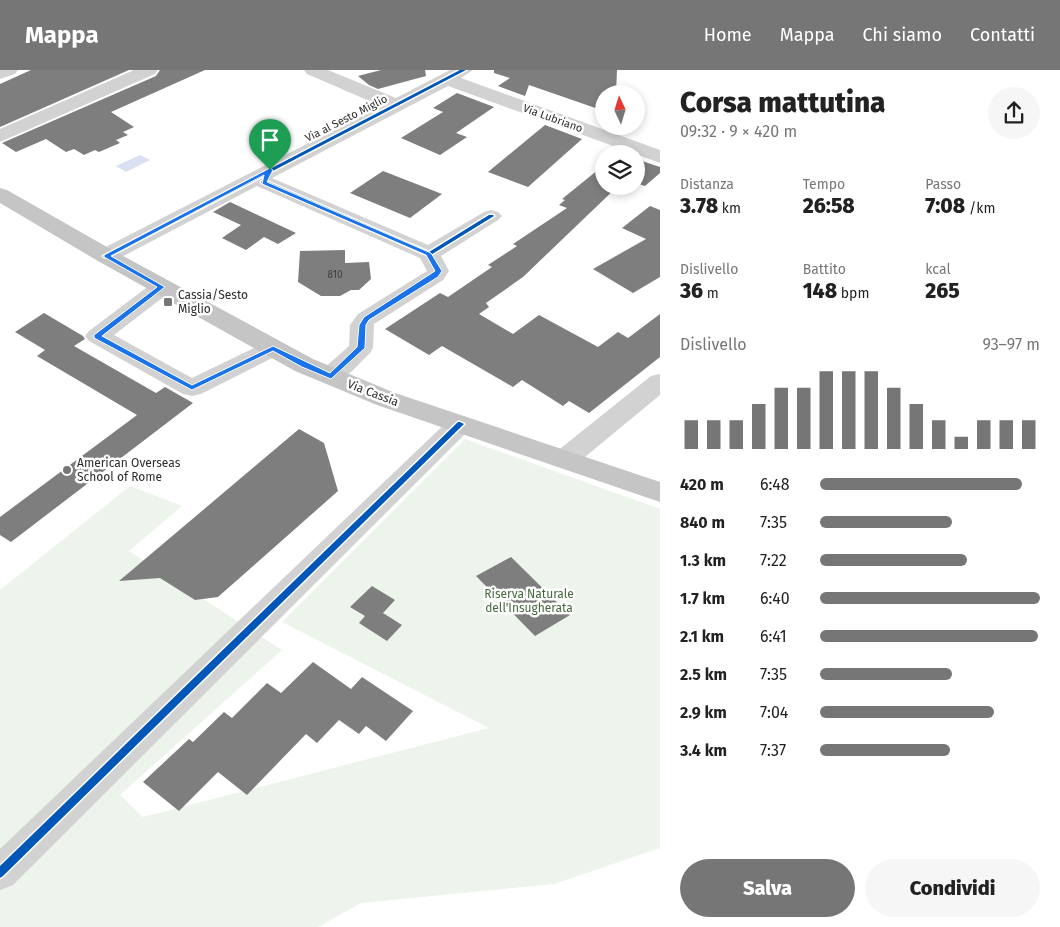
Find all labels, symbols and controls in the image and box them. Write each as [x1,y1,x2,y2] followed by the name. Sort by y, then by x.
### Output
[25,21,99,49] text: Mappa
[704,24,752,46] text: Home
[780,24,834,46] text: Mappa
[862,24,942,46] text: Chi siamo
[970,24,1035,46] text: Contatti
[595,85,645,135] north arrow
[595,85,645,195] map controls
[680,86,886,119] text: Corsa mattutina
[988,87,1040,139] button: share
[303,92,390,145] street label: Via al Sesto Miglio
[521,102,584,135] street label: Via Lubriano
[249,119,291,170] pin
[680,122,797,141] text: 09:32 · 9 × 420 m
[256,126,284,154] icon: arrive
[595,145,645,195] button: layers
[680,176,734,193] text: Distanza
[803,176,845,193] text: Tempo
[925,176,961,193] text: Passo
[680,193,718,219] text: 3.78
[803,193,855,219] text: 26:58
[925,193,965,219] text: 7:08
[718,200,741,217] text: km
[965,200,995,217] text: /km
[680,261,738,278] text: Dislivello
[803,261,846,278] text: Battito
[925,261,951,278] text: kcal
[327,269,343,281] house number: 810
[680,278,703,304] text: 36
[803,278,837,304] text: 148
[925,278,960,304] text: 265
[703,285,719,302] text: m
[837,285,869,302] text: bpm
[178,288,248,316] place label: Cassia/Sesto Miglio
[162,296,174,308] marker: Cassia/Sesto Miglio
[680,335,747,354] text: Dislivello
[983,335,1040,354] text: 93–97 m
[345,377,401,409] street label: Via Cassia
[77,456,181,484] place label: American Overseas School of Rome
[61,464,73,476] marker: American Overseas School of Rome
[680,475,724,494] text: 420 m
[760,475,790,494] text: 6:48
[680,513,725,532] text: 840 m
[760,513,787,532] text: 7:35
[680,551,726,570] text: 1.3 km
[760,551,787,570] text: 7:22
[484,587,574,615] park label: Riserva Naturale dell'Insugherata
[680,589,725,608] text: 1.7 km
[760,589,790,608] text: 6:40
[680,627,724,646] text: 2.1 km
[760,627,787,646] text: 6:41
[680,665,727,684] text: 2.5 km
[760,665,787,684] text: 7:35
[680,703,727,722] text: 2.9 km
[760,703,788,722] text: 7:04
[680,741,727,760] text: 3.4 km
[760,741,786,760] text: 7:37
[680,859,855,917] button: Salva
[865,859,1040,917] button: Condividi

